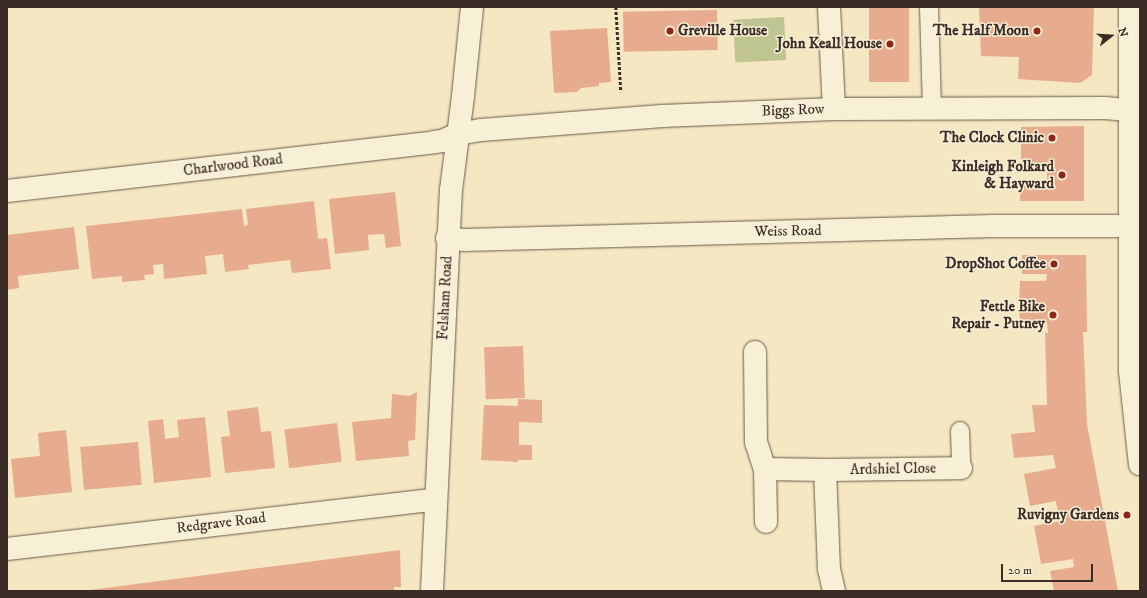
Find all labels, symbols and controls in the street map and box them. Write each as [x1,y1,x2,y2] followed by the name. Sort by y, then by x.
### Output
[1091,16,1131,56] north arrow
[678,22,767,40] place label: Greville House
[933,22,1029,40] place label: The Half Moon
[665,26,675,36] marker: Greville House
[1032,26,1042,36] marker: The Half Moon
[1114,26,1130,39] text: N
[777,35,882,53] place label: John Keall House
[885,39,895,49] marker: John Keall House
[761,100,825,120] street label: Biggs Row
[940,129,1044,147] place label: The Clock Clinic
[1047,133,1057,143] marker: The Clock Clinic
[182,150,284,180] street label: Charlwood Road
[952,157,1054,192] place label: Kinleigh Folkard & Hayward
[1057,170,1067,180] marker: Kinleigh Folkard & Hayward
[754,221,822,241] street label: Weiss Road
[434,255,456,341] street label: Felsham Road
[945,255,1046,273] place label: DropShot Coffee
[1049,259,1059,269] marker: DropShot Coffee
[951,297,1045,332] place label: Fettle Bike Repair - Putney
[1048,310,1058,320] marker: Fettle Bike Repair - Putney
[850,459,936,479] street label: Ardshiel Close
[1017,506,1119,524] place label: Ruvigny Gardens
[175,509,267,537] street label: Redgrave Road
[1122,510,1132,520] marker: Ruvigny Gardens
[1003,556,1095,582] scale bar
[1008,563,1032,578] text: 20 m

